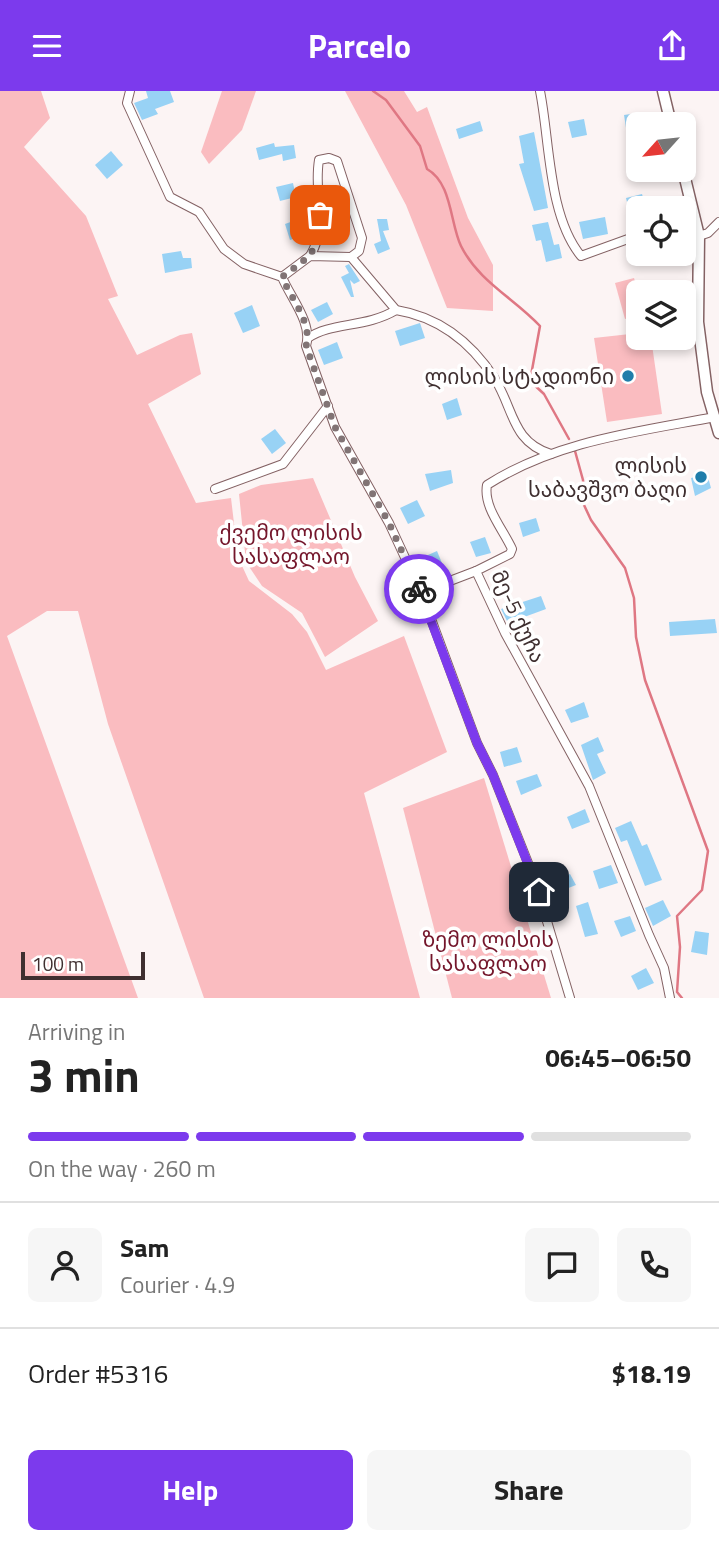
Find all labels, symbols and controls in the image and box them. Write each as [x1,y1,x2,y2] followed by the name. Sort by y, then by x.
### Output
[308,22,411,70] text: Parcelo
[28,27,66,65] icon: menu
[653,27,691,65] icon: share
[626,112,696,182] north arrow
[626,112,696,350] map controls
[290,185,350,245] pin
[301,196,339,234] icon: bag
[626,196,696,266] button: locate
[626,280,696,350] button: layers
[424,360,614,392] place label: ლისის სტადიონი
[620,368,636,384] marker: ლისის სტადიონი
[528,449,687,505] place label: ლისის საბავშვო ბაღი
[693,469,709,485] marker: ლისის საბავშვო ბაღი
[219,516,363,572] park label: ქვემო ლისის სასაფლაო
[384,554,454,624] courier
[484,564,554,668] street label: მე-5 ქუჩა
[400,570,438,608] icon: bike
[509,862,569,922] pin
[520,873,558,911] icon: home
[422,923,554,979] park label: ზემო ლისის სასაფლაო
[21,949,145,981] scale bar
[32,949,84,978] text: 100 m
[28,1014,125,1049] text: Arriving in
[545,1038,691,1077] text: 06:45–06:50
[28,1040,140,1110] text: 3 min
[28,1151,216,1186] text: On the way · 260 m
[28,1228,102,1302] button: person
[120,1228,169,1267] text: Sam
[525,1228,599,1302] button: chat
[617,1228,691,1302] button: phone
[120,1267,235,1302] text: Courier · 4.9
[28,1354,168,1393] text: Order #5316
[612,1354,691,1393] text: $18.19
[28,1450,353,1530] button: Help
[367,1450,691,1530] button: Share

